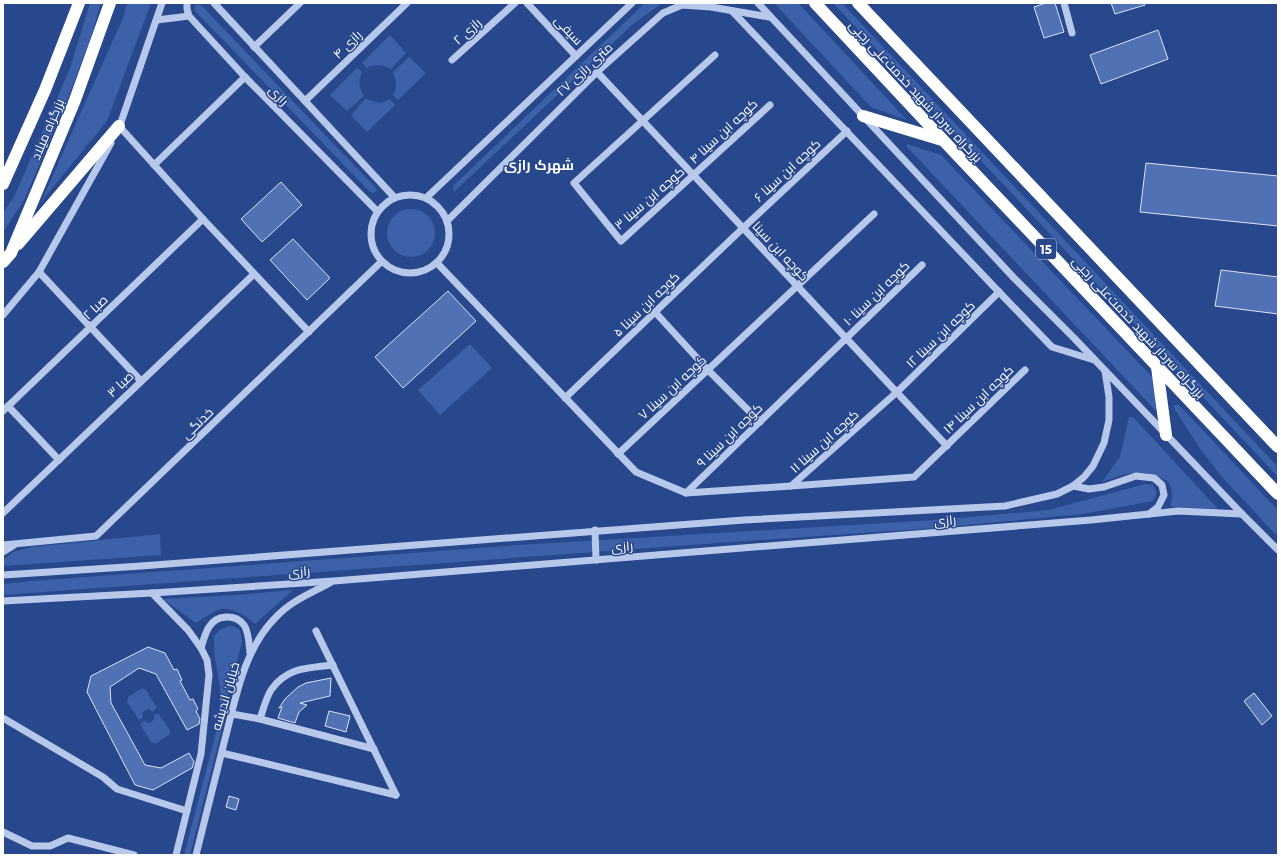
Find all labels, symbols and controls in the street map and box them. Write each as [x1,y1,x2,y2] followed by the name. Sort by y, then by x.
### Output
[551,12,587,48] street label: سیفی
[450,14,484,48] street label: رازی ۲
[846,17,986,165] street label: بزرگراه سردار شهید خدمت‌علی رجبی
[329,26,365,62] street label: رازی ۴
[552,39,616,99] street label: ۲۷ متری رازی
[266,82,292,108] street label: رازی
[686,95,762,168] street label: کوچه ابن سینا ۴
[27,96,67,162] street label: بزرگراه میلاد
[750,135,825,206] street label: کوچه ابن سینا ۶
[504,156,574,174] district label: شهرک رازی
[611,163,689,234] street label: کوچه ابن سینا ۳
[748,218,813,285] street label: کوچه ابن سینا
[1036,239,1056,259] road number: 15
[1069,253,1209,401] street label: بزرگراه سردار شهید خدمت‌علی رجبی
[839,257,914,330] street label: کوچه ابن سینا ۱۰
[610,268,684,341] street label: کوچه ابن سینا ۵
[79,291,111,323] street label: صبا ۲
[902,297,979,372] street label: کوچه ابن سینا ۱۲
[635,351,711,424] street label: کوچه ابن سینا ۷
[940,361,1018,438] street label: کوچه ابن سینا ۱۴
[103,368,137,400] street label: صبا ۳
[693,400,767,472] street label: کوچه ابن سینا ۹
[178,404,216,442] street label: خدنگی
[786,406,863,478] street label: کوچه ابن سینا ۱۱
[933,511,957,529] street label: رازی
[610,537,634,555] street label: رازی
[287,562,311,580] street label: رازی
[208,660,242,732] street label: خیابان اندیشه

